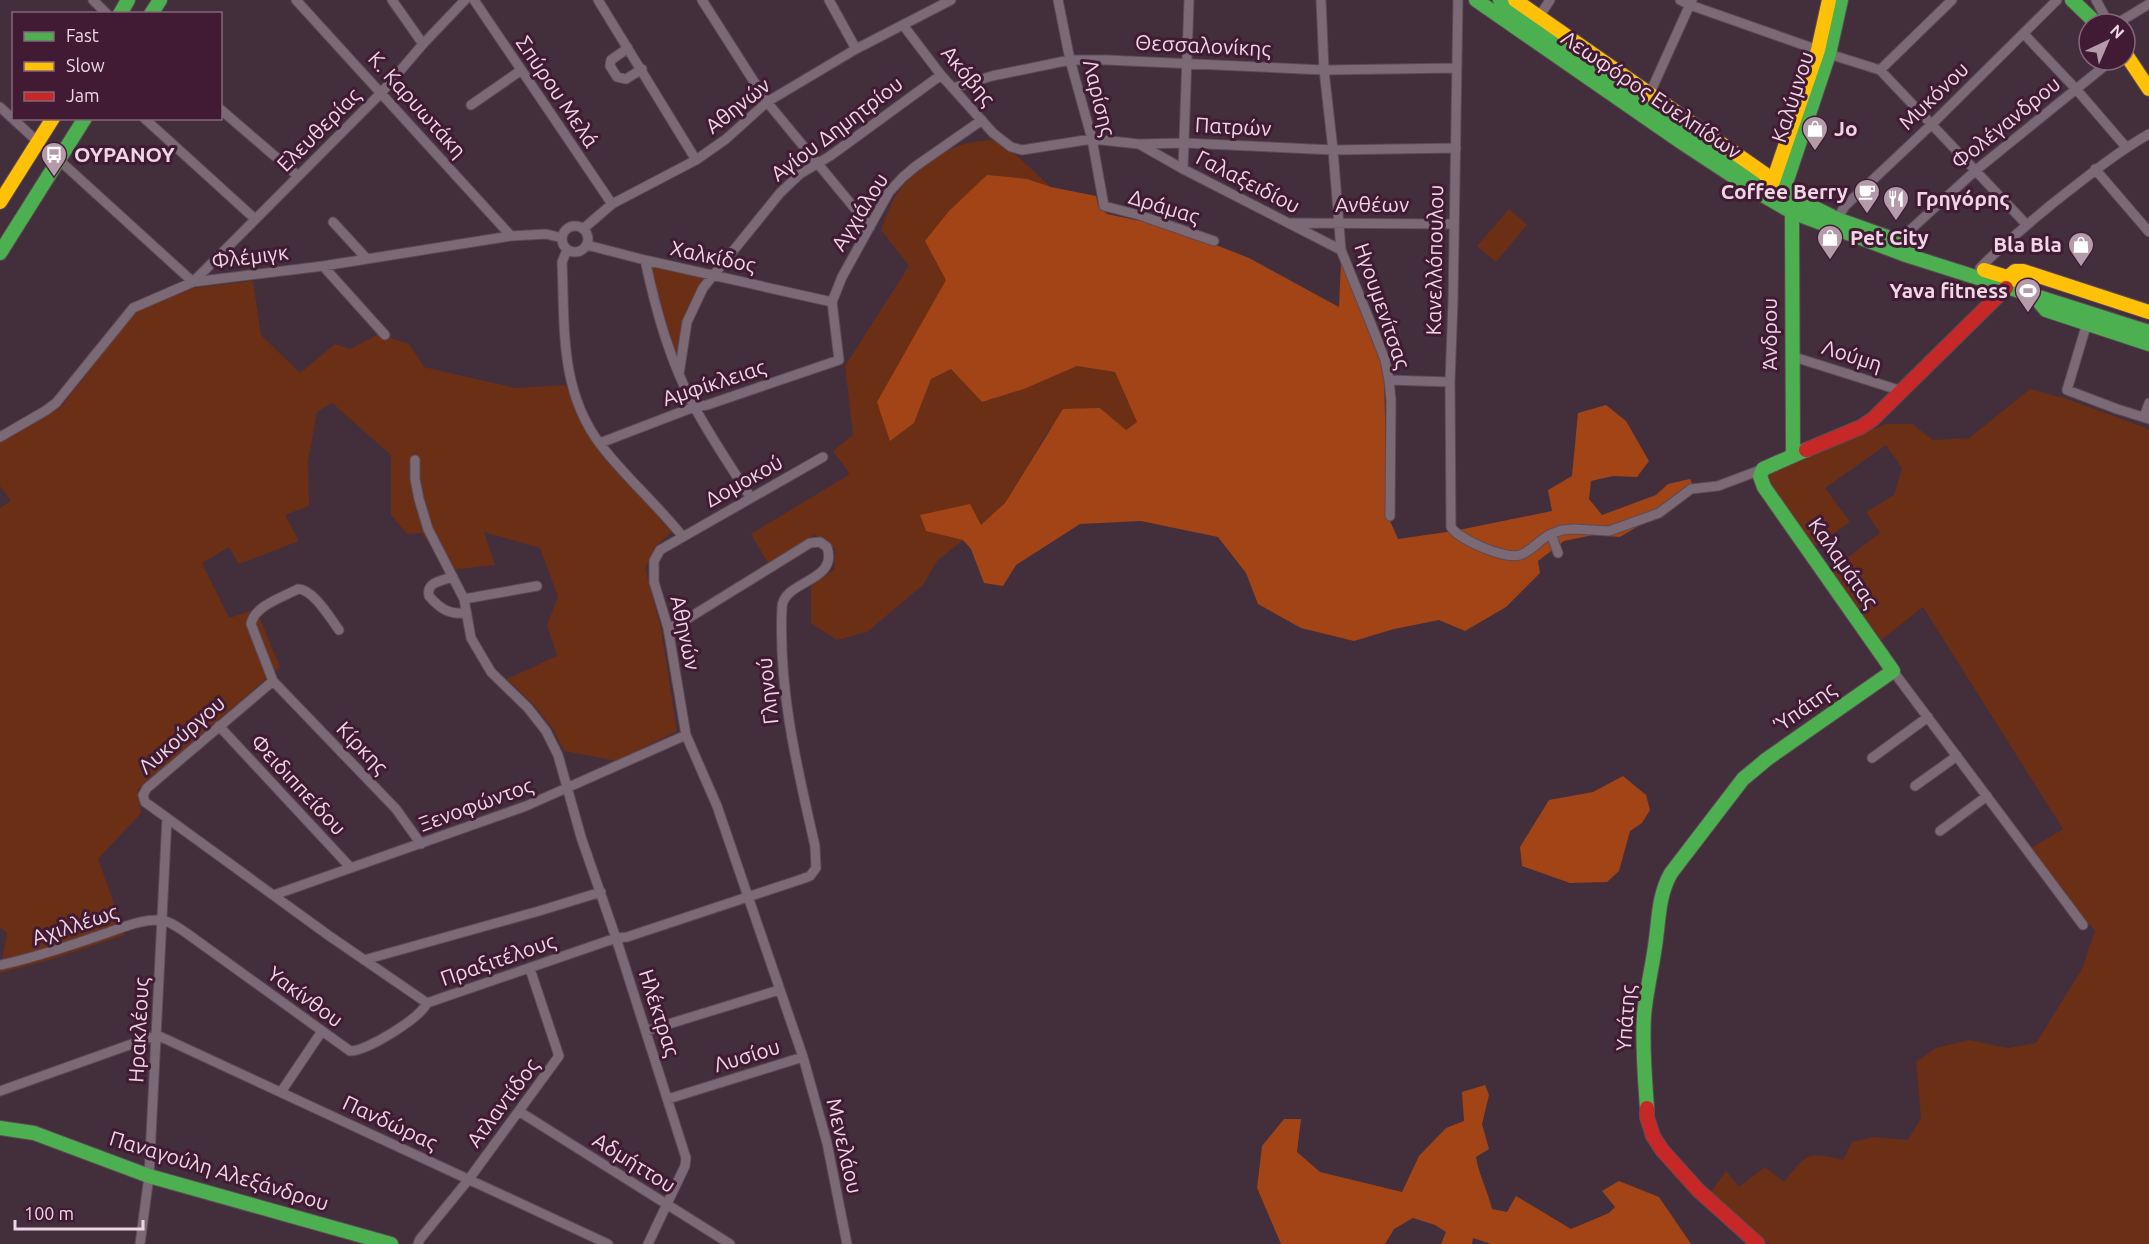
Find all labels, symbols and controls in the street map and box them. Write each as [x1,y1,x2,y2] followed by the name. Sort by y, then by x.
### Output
[12,12,222,120] legend
[2077,12,2137,72] north arrow
[2107,21,2128,42] text: N
[66,25,99,45] text: Fast
[1557,25,1746,163] street label: Λεωφόρος Ευελπίδων
[1135,29,1272,61] street label: Θεσσαλονίκης
[512,31,604,152] street label: Σπύρου Μελά
[937,41,1001,110] street label: Ακόβης
[364,46,472,162] street label: Κ. Καρυωτάκη
[1766,48,1818,145] street label: Καλύμνου
[66,55,105,75] text: Slow
[1894,56,1973,134] street label: Μυκόνου
[1079,57,1121,139] street label: Λαρίσης
[766,71,907,186] street label: Αγίου Δημητρίου
[1946,71,2065,173] street label: Φολέγανδρου
[700,72,775,138] street label: Αθηνών
[272,82,365,176] street label: Ελευθερίας
[66,85,100,105] text: Jam
[1194,112,1272,140] street label: Πατρών
[1800,114,1830,152] shop icon: Jo
[1834,116,1858,140] place label: Jo
[39,140,69,178] bus stop icon: ΟΥΡΑΝΟΥ
[74,142,175,166] place label: ΟΥΡΑΝΟΥ
[1192,145,1304,218] street label: Γαλαξειδίου
[826,168,892,255] street label: Αγχιάλου
[1852,177,1882,215] cafe icon: Coffee Berry
[1721,179,1848,203] place label: Coffee Berry
[1126,184,1203,228] street label: Δράμας
[1421,184,1447,336] street label: Κανελλόπουλου
[1881,184,1911,222] restaurant icon: Γρηγόρης
[1916,186,2009,210] place label: Γρηγόρης
[1335,192,1409,216] street label: Ανθέων
[1815,223,1845,261] shop icon: Pet City
[1850,225,1929,249] place label: Pet City
[2066,230,2096,268] shop icon: Bla Bla
[1993,232,2062,256] place label: Bla Bla
[668,235,758,277] street label: Χαλκίδος
[210,239,290,273] street label: Φλέμιγκ
[1350,240,1416,372] street label: Ηγουμενίτσας
[2013,276,2043,314] sports icon: Yava fitness
[1890,278,2008,302] place label: Yava fitness
[1757,298,1781,370] street label: Άνδρου
[1819,334,1885,376] street label: Λούμη
[659,354,769,410] street label: Αμφίκλειας
[701,449,786,511] street label: Δομοκού
[1804,513,1884,612] street label: Καλαμάτας
[666,593,706,672] street label: Αθηνών
[752,657,782,726] street label: Γληνού
[1768,676,1840,737] street label: Ύπάτης
[133,690,229,778] street label: Λυκούργου
[332,716,394,779] street label: Κίρκης
[246,729,351,839] street label: Φειδιππείδου
[415,772,536,836] street label: Ξενοφώντος
[28,899,121,949] street label: Αχιλλέως
[437,928,559,991] street label: Πραξιτέλους
[263,961,348,1032] street label: Υακίνθου
[635,966,685,1060] street label: Ηλέκτρας
[123,976,153,1083] street label: Ηρακλέους
[1611,983,1639,1052] street label: Υπάτης
[711,1034,783,1076] street label: Λυσίου
[461,1053,543,1151] street label: Ατλαντίδος
[339,1090,442,1155] street label: Πανδώρας
[822,1096,868,1196] street label: Μενελάου
[107,1125,332,1216] street label: Παναγούλη Αλεξάνδρου
[589,1127,680,1197] street label: Αδμήττου
[15,1193,142,1231] scale bar
[24,1203,74,1223] text: 100 m

